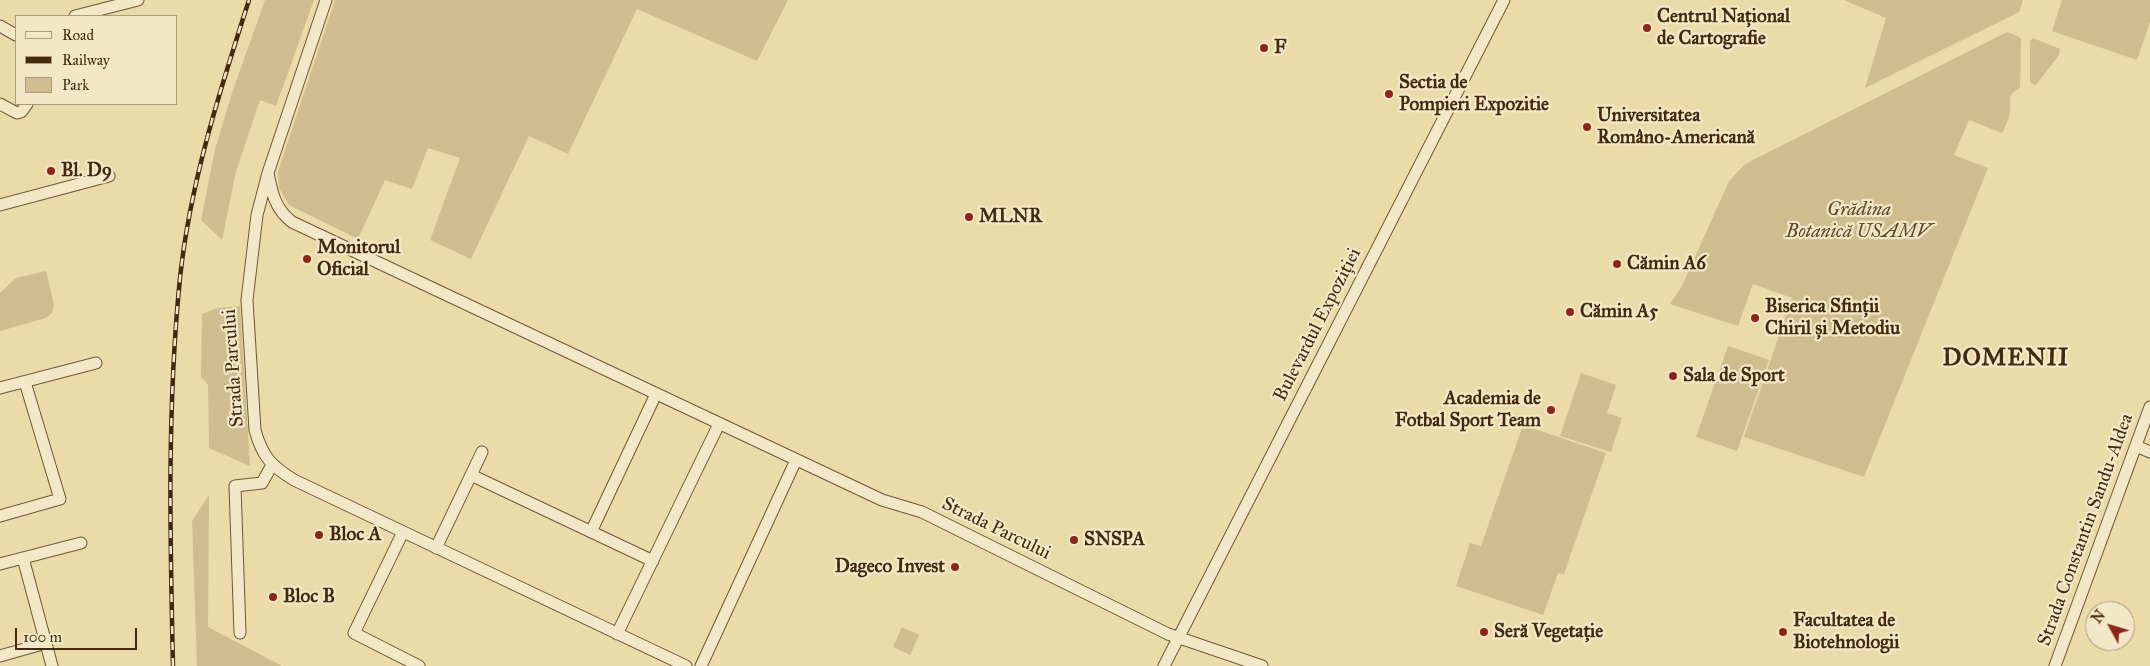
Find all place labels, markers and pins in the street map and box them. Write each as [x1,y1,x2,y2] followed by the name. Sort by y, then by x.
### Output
[1657,6,1790,50] place label: Centrul Național de Cartografie
[1641,22,1653,34] marker: Centrul Național de Cartografie
[1274,37,1286,59] place label: F
[1258,42,1270,54] marker: F
[1399,72,1549,116] place label: Sectia de Pompieri Expozitie
[1383,88,1395,100] marker: Sectia de Pompieri Expozitie
[1597,105,1755,149] place label: Universitatea Româno-Americană
[1581,121,1593,133] marker: Universitatea Româno-Americană
[61,160,112,182] place label: Bl. D9
[45,165,57,177] marker: Bl. D9
[979,206,1042,228] place label: MLNR
[963,211,975,223] marker: MLNR
[317,237,400,281] place label: Monitorul Oficial
[301,253,313,265] marker: Monitorul Oficial
[1627,253,1706,275] place label: Cămin A6
[1611,258,1623,270] marker: Cămin A6
[1765,296,1900,340] place label: Biserica Sfinții Chiril și Metodiu
[1580,301,1658,323] place label: Cămin A5
[1564,306,1576,318] marker: Cămin A5
[1749,312,1761,324] marker: Biserica Sfinții Chiril și Metodiu
[1683,365,1785,387] place label: Sala de Sport
[1667,370,1679,382] marker: Sala de Sport
[1395,388,1541,432] place label: Academia de Fotbal Sport Team
[1545,404,1557,416] marker: Academia de Fotbal Sport Team
[329,524,381,546] place label: Bloc A
[313,529,325,541] marker: Bloc A
[1084,529,1145,551] place label: SNSPA
[1068,534,1080,546] marker: SNSPA
[835,556,945,578] place label: Dageco Invest
[949,561,961,573] marker: Dageco Invest
[283,586,335,608] place label: Bloc B
[267,591,279,603] marker: Bloc B
[1793,610,1899,654] place label: Facultatea de Biotehnologii
[1494,621,1603,643] place label: Seră Vegetație
[1478,626,1490,638] marker: Seră Vegetație
[1777,626,1789,638] marker: Facultatea de Biotehnologii

